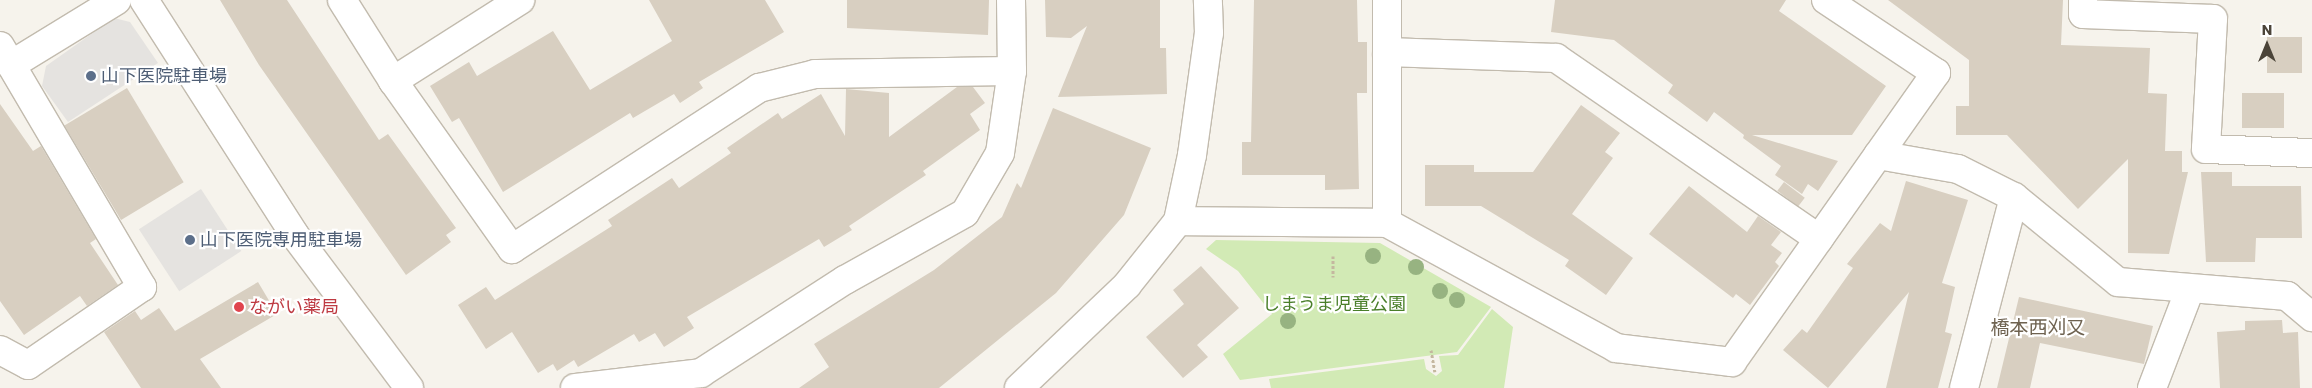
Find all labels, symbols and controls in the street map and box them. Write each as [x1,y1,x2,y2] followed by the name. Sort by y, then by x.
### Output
[2242,20,2292,70] north arrow
[2262,20,2272,40] text: N
[101,65,227,87] place label: 山下医院駐車場
[85,70,97,82] marker: 山下医院駐車場
[200,229,362,251] place label: 山下医院専用駐車場
[184,234,196,246] marker: 山下医院専用駐車場
[1262,293,1406,315] park label: しまうま児童公園
[249,296,339,318] place label: ながい薬局
[233,301,245,313] marker: ながい薬局
[1991,317,2085,339] district label: 橋本西刈又

